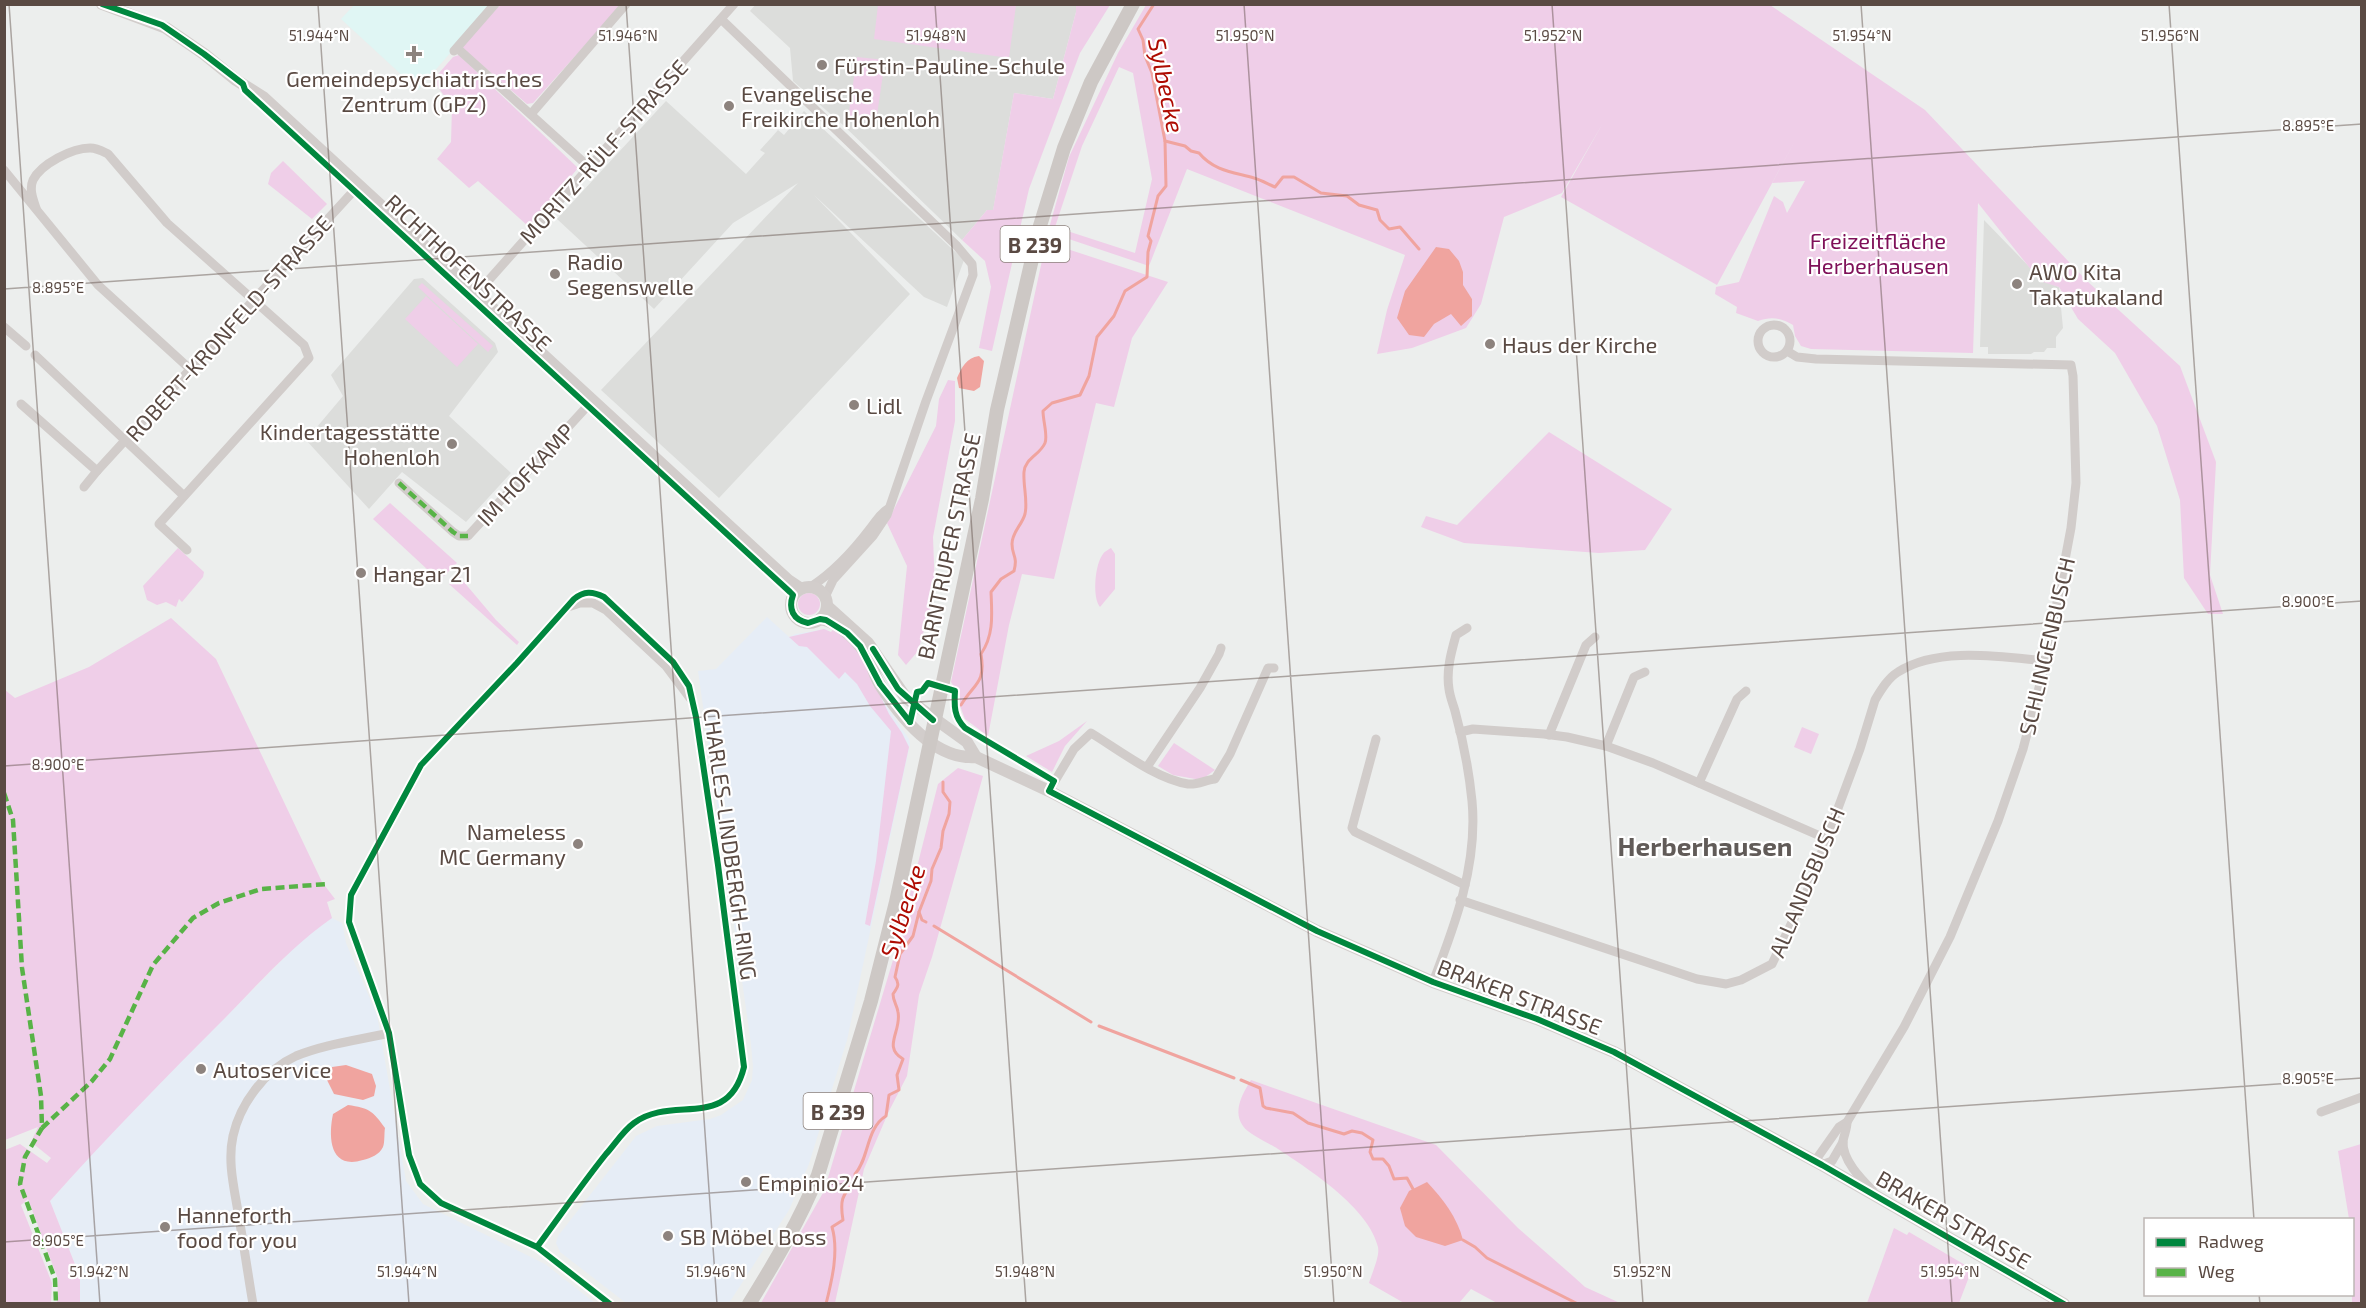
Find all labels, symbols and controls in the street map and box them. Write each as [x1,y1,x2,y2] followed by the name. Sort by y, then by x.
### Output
[289,26,349,44] text: 51.944°N
[598,26,658,44] text: 51.946°N
[906,26,966,44] text: 51.948°N
[1215,26,1275,44] text: 51.950°N
[1524,26,1582,44] text: 51.952°N
[1832,26,1892,44] text: 51.954°N
[2141,26,2199,44] text: 51.956°N
[1143,35,1191,135] water label: Sylbecke
[405,45,423,63] marker: Gemeindepsychiatrisches Zentrum (GPZ)
[834,52,1065,78] place label: Fürstin-Pauline-Schule
[513,54,693,248] street label: MORITZ-RÜLF-STRASSE
[815,58,829,72] marker: Fürstin-Pauline-Schule
[286,65,542,116] place label: Gemeindepsychiatrisches Zentrum (GPZ)
[741,80,940,131] place label: Evangelische Freikirche Hohenloh
[722,99,736,113] marker: Evangelische Freikirche Hohenloh
[2282,116,2334,134] text: 8.895°E
[380,188,558,356] street label: RICHTHOFENSTRASSE
[120,210,336,446] street label: ROBERT-KRONFELD-STRASSE
[1000,226,1070,262] road number: B 239
[1807,227,1949,278] park label: Freizeitfläche Herberhausen
[567,248,694,299] place label: Radio Segenswelle
[2029,258,2163,309] place label: AWO Kita Takatukaland
[548,267,562,281] marker: Radio Segenswelle
[2010,277,2024,291] marker: AWO Kita Takatukaland
[32,278,84,296] text: 8.895°E
[1502,331,1657,357] place label: Haus der Kirche
[1483,337,1497,351] marker: Haus der Kirche
[866,392,902,418] place label: Lidl
[847,398,861,412] marker: Lidl
[260,418,440,469] place label: Kindertagesstätte Hohenloh
[471,418,579,530] street label: IM HOFKAMP
[911,430,985,662] street label: BARNTRUPER STRASSE
[445,437,459,451] marker: Kindertagesstätte Hohenloh
[2013,555,2079,737] street label: SCHLINGENBUSCH
[373,560,471,586] place label: Hangar 21
[354,566,368,580] marker: Hangar 21
[2281,592,2335,610] text: 8.900°E
[699,706,763,982] street label: CHARLES-LINDBERGH-RING
[31,755,85,773] text: 8.900°E
[1763,803,1849,961] street label: ALLANDSBUSCH
[439,818,566,869] place label: Nameless MC Germany
[1618,830,1792,861] district label: Herberhausen
[571,837,585,851] marker: Nameless MC Germany
[873,860,931,961] water label: Sylbecke
[1434,953,1606,1039] street label: BRAKER STRASSE
[213,1056,331,1082] place label: Autoservice
[194,1062,208,1076] marker: Autoservice
[2282,1069,2334,1087] text: 8.905°E
[804,1093,872,1129] road number: B 239
[1872,1164,2036,1274] street label: BRAKER STRASSE
[758,1169,864,1195] place label: Empinio24
[739,1175,753,1189] marker: Empinio24
[177,1201,297,1252] place label: Hanneforth food for you
[2144,1218,2354,1296] legend
[158,1220,172,1234] marker: Hanneforth food for you
[680,1223,826,1249] place label: SB Möbel Boss
[661,1229,675,1243] marker: SB Möbel Boss
[2198,1230,2264,1252] text: Radweg
[32,1231,84,1249] text: 8.905°E
[2198,1260,2234,1282] text: Weg
[69,1262,129,1280] text: 51.942°N
[377,1262,437,1280] text: 51.944°N
[686,1262,746,1280] text: 51.946°N
[995,1262,1055,1280] text: 51.948°N
[1303,1262,1363,1280] text: 51.950°N
[1613,1262,1671,1280] text: 51.952°N
[1920,1262,1980,1280] text: 51.954°N

